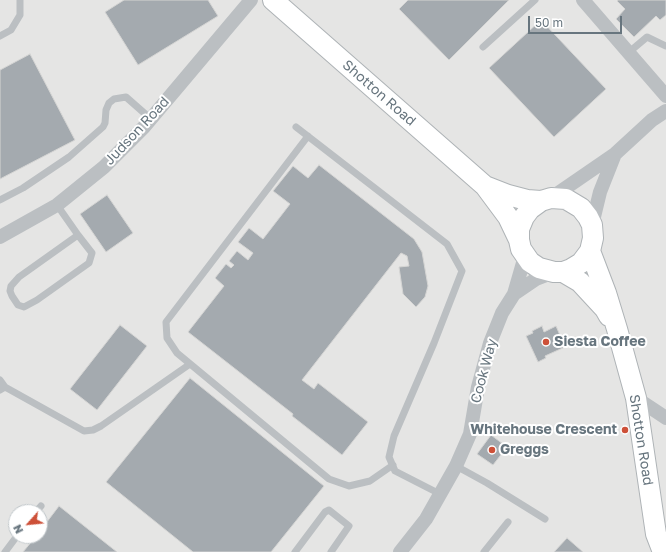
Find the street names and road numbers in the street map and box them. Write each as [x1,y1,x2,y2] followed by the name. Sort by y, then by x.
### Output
[339,57,419,129] street label: Shotton Road
[101,93,173,169] street label: Judson Road
[467,337,501,405] street label: Cook Way
[626,393,656,487] street label: Shotton Road

